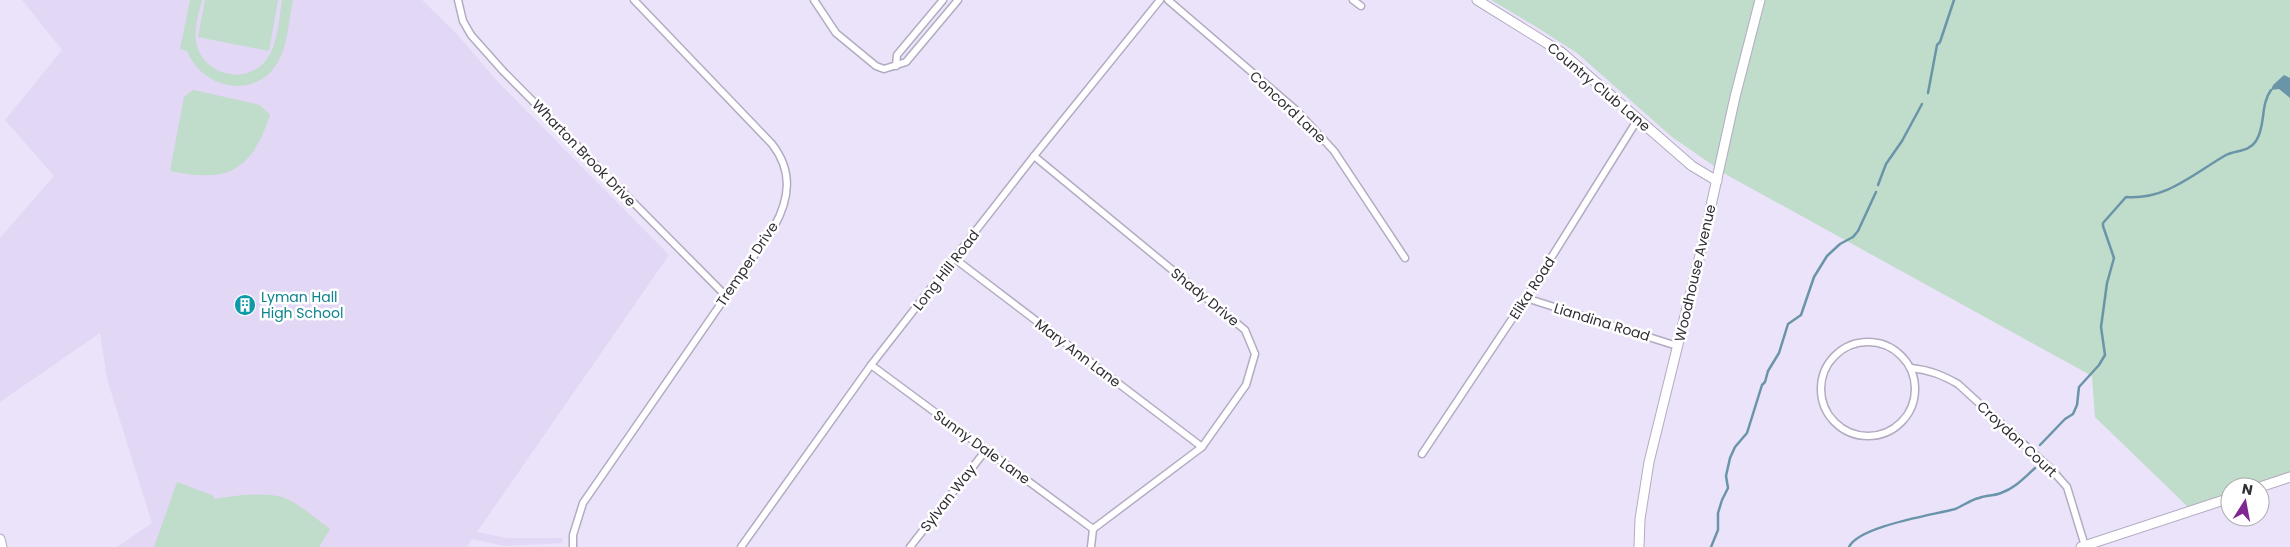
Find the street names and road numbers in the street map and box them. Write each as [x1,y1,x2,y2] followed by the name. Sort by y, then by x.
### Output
[1543,38,1655,136] street label: Country Club Lane
[1245,66,1331,148] street label: Concord Lane
[528,95,641,211] street label: Wharton Brook Drive
[1669,202,1721,344] street label: Woodhouse Avenue
[711,217,783,310] street label: Tremper Drive
[908,225,984,315] street label: Long Hill Road
[1504,253,1560,323] street label: Elika Road
[1167,263,1244,331] street label: Shady Drive
[1552,298,1652,346] street label: Liandina Road
[1031,314,1125,392] street label: Mary Ann Lane
[1972,397,2062,481] street label: Croydon Court
[930,405,1035,489] street label: Sunny Dale Lane
[915,460,981,536] street label: Sylvan Way

